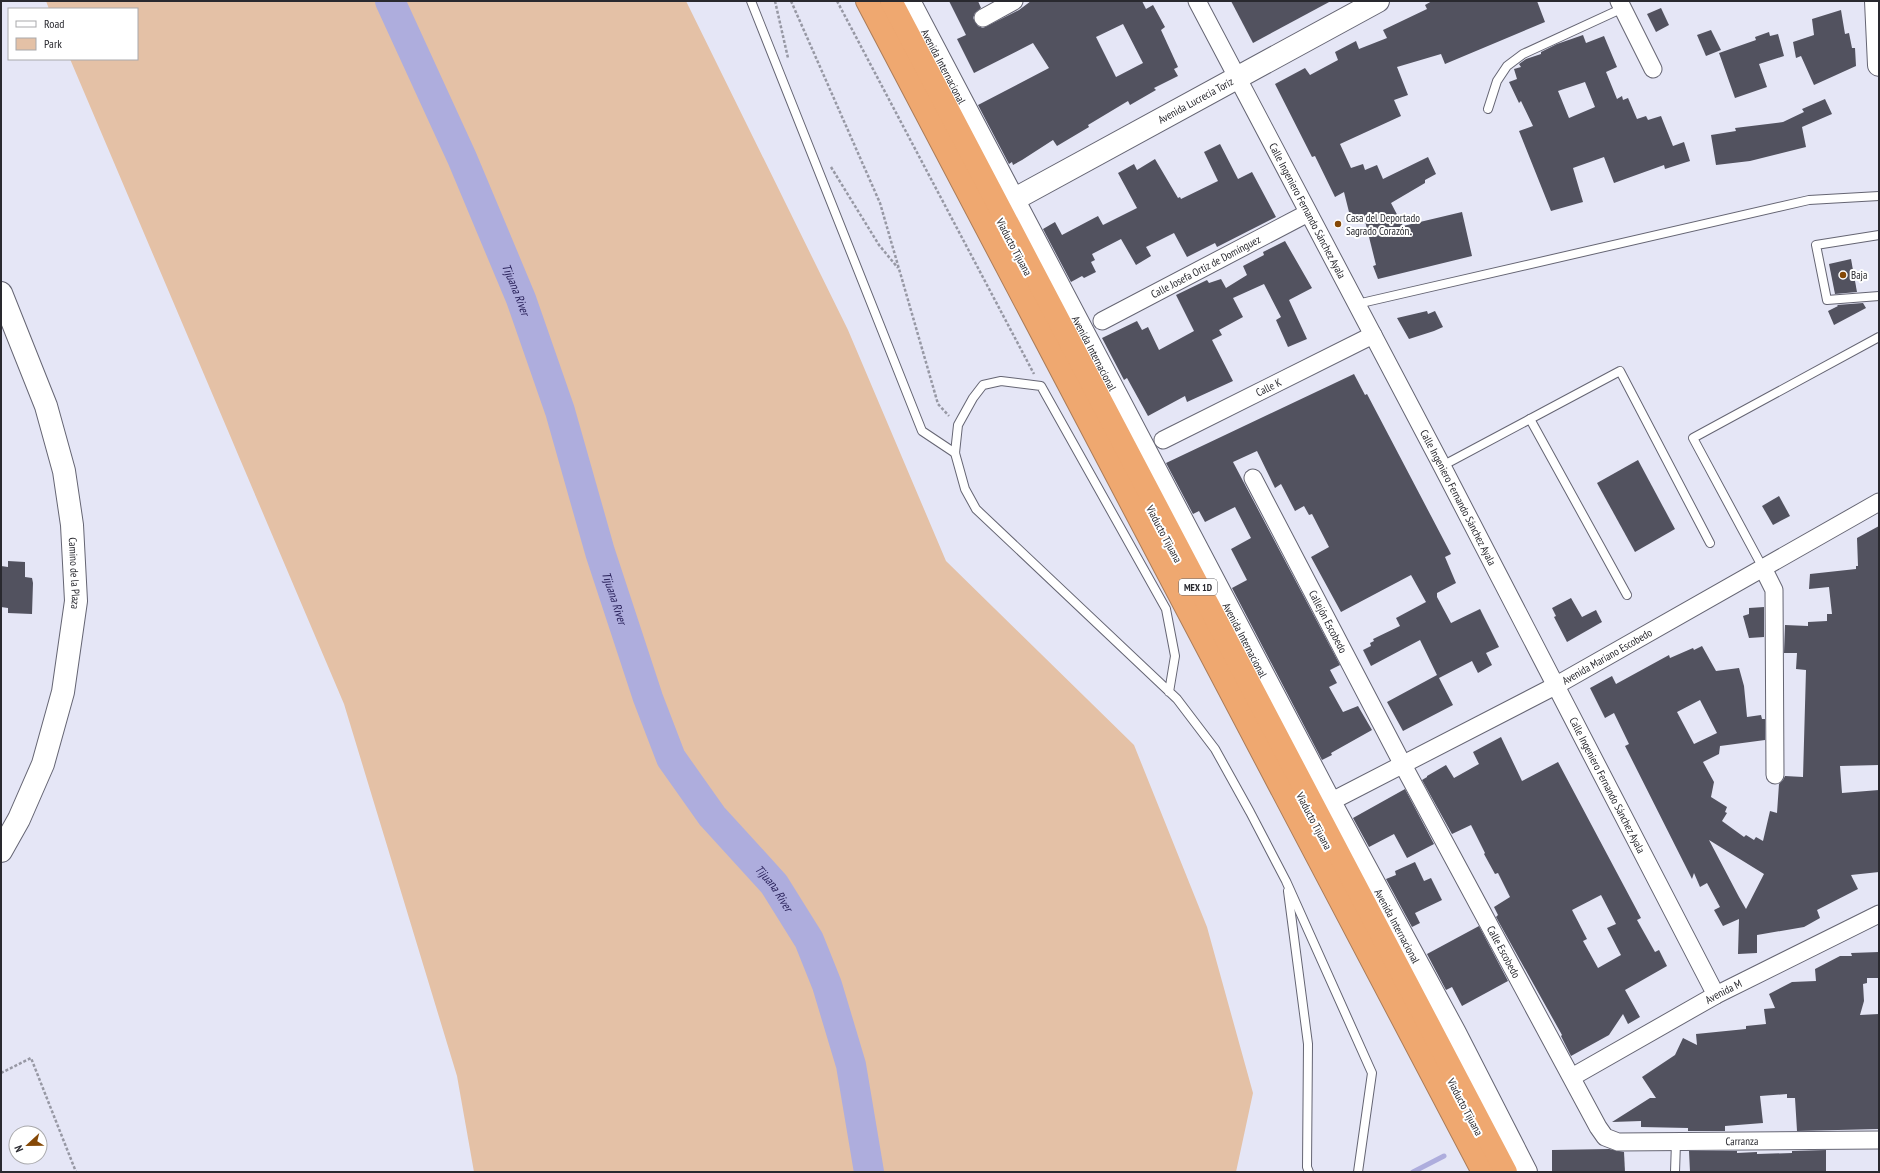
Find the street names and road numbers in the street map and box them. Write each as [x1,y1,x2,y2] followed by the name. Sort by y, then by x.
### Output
[918,27,969,107] street label: Avenida Internacional
[1155,74,1236,127] street label: Avenida Lucrecia Toriz
[1266,140,1349,281] street label: Calle Ingeniero Fernando Sánchez Ayala
[993,215,1035,278] street label: Viaducto Tijuana
[1148,232,1263,301] street label: Calle Josefa Ortiz de Domínguez
[1069,314,1120,393] street label: Avenida Internacional
[1253,375,1284,399] street label: Calle K
[1417,427,1499,568] street label: Calle Ingeniero Fernando Sánchez Ayala
[1143,502,1185,565] street label: Viaducto Tijuana
[66,537,83,610] street label: Camino de la Plaza
[1179,579,1217,595] road number: MEX 1D
[1306,588,1350,656] street label: Callejón Escobedo
[1220,600,1270,680] street label: Avenida Internacional
[1559,625,1655,688] street label: Avenida Mariano Escobedo
[1566,715,1648,856] street label: Calle Ingeniero Fernando Sánchez Ayala
[1293,789,1335,852] street label: Viaducto Tijuana
[1371,886,1423,966] street label: Avenida Internacional
[1484,923,1523,980] street label: Calle Escobedo
[1703,976,1744,1007] street label: Avenida M
[1444,1075,1486,1138] street label: Viaducto Tijuana
[1725,1134,1758,1148] street label: Carranza

